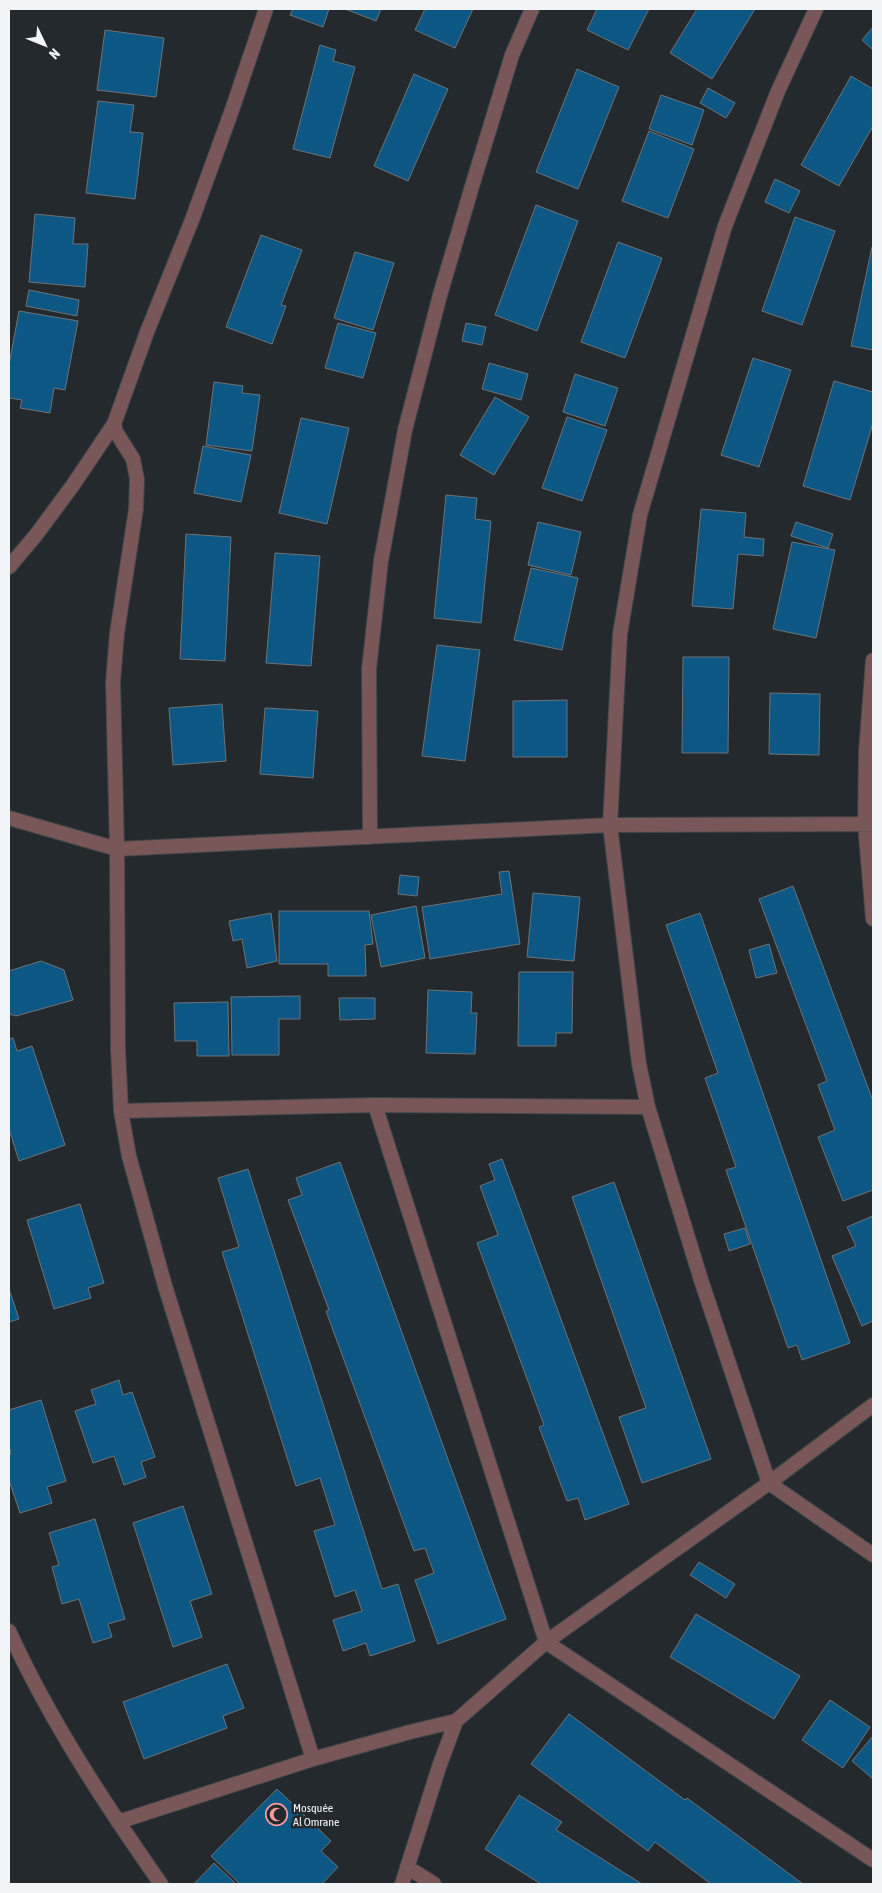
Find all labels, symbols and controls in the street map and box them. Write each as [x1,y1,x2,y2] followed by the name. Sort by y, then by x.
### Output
[20,20,70,70] north arrow
[46,45,63,62] text: N
[293,1801,340,1829] place label: Mosquée Al Omrane
[265,1803,289,1827] mosque icon: Mosquée Al Omrane

